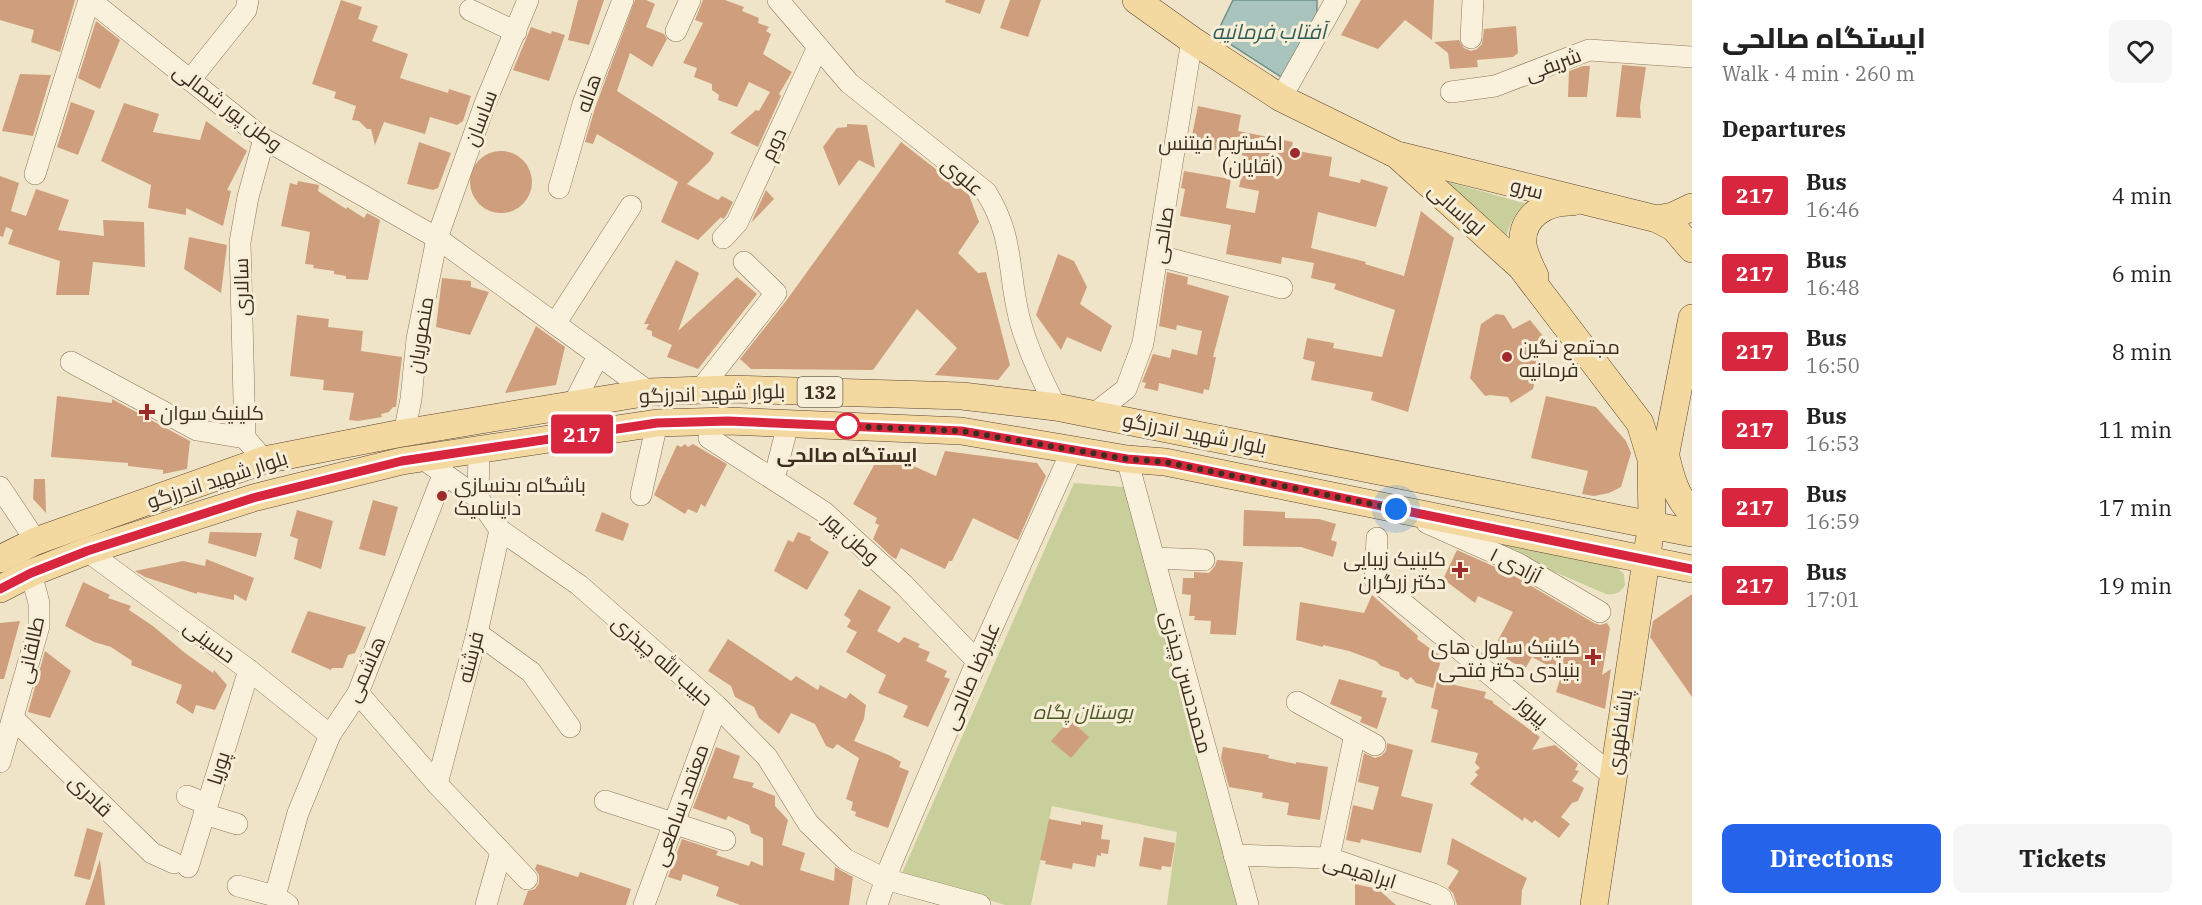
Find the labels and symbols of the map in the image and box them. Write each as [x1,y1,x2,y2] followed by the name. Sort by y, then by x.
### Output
[1212,17,1331,45] water label: آفتاب فرمانیه
[1521,41,1585,87] street label: شریفی
[168,57,288,157] street label: وطن پور شمالی
[569,70,607,116] street label: هاله
[457,86,503,150] street label: ساسان
[754,123,793,165] street label: دوم
[1158,129,1283,179] place label: اکستریم فیتنس (آقایان)
[1288,146,1302,160] marker: اکستریم فیتنس (آقایان)
[936,150,990,202] street label: علوی
[1508,171,1546,205] street label: سرو
[1423,176,1491,242] street label: لواسانی
[1144,204,1180,266] street label: صالحی
[227,258,255,316] street label: سالاری
[401,295,439,375] street label: منصوریان
[1519,333,1620,383] place label: مجتمع نگین فرمانیه
[1500,350,1514,364] marker: مجتمع نگین فرمانیه
[638,377,786,409] street label: بلوار شهید اندرزگو
[798,377,842,407] road number: 132
[160,399,264,426] place label: کلینیک سوان
[138,403,156,421] marker: کلینیک سوان
[1121,406,1269,460] street label: بلوار شهید اندرزگو
[834,413,860,439] marker: ایستگاه صالحی
[548,414,616,454] line badge: 217
[776,441,918,468] place label: ایستگاه صالحی
[143,444,291,514] street label: بلوار شهید اندرزگو
[454,471,586,521] place label: باشگاه بدنسازی داینامیک
[435,489,449,503] marker: باشگاه بدنسازی داینامیک
[1381,494,1411,524] your location
[817,505,886,570] street label: وطن پور
[1486,541,1547,590] street label: آزادی ۱
[1343,545,1446,595] place label: کلینیک زیبایی دکتر زرگران
[1451,561,1469,579] marker: کلینیک زیبایی دکتر زرگران
[1155,608,1219,756] street label: محمدحسن چیذری
[607,609,719,711] street label: حبیب الله چیذری
[179,613,241,669] street label: حسینی
[10,614,50,686] street label: طالقانی
[936,618,1006,734] street label: علیرضا صالحی
[451,628,489,686] street label: فرشته
[339,632,391,706] street label: هاشمی
[1431,633,1580,683] place label: کلینیک سلول های بنیادی دکتر فتحی
[1584,648,1602,666] marker: کلینیک سلول های بنیادی دکتر فتحی
[1600,687,1638,776] street label: پاشاظهری
[1511,689,1555,732] street label: پیروز
[1033,698,1135,726] park label: بوستان پگاه
[645,740,715,870] street label: معتمد ساطعی
[200,747,236,788] street label: پوریا
[63,768,119,822] street label: قادری
[1320,847,1400,895] street label: ابراهیمی

